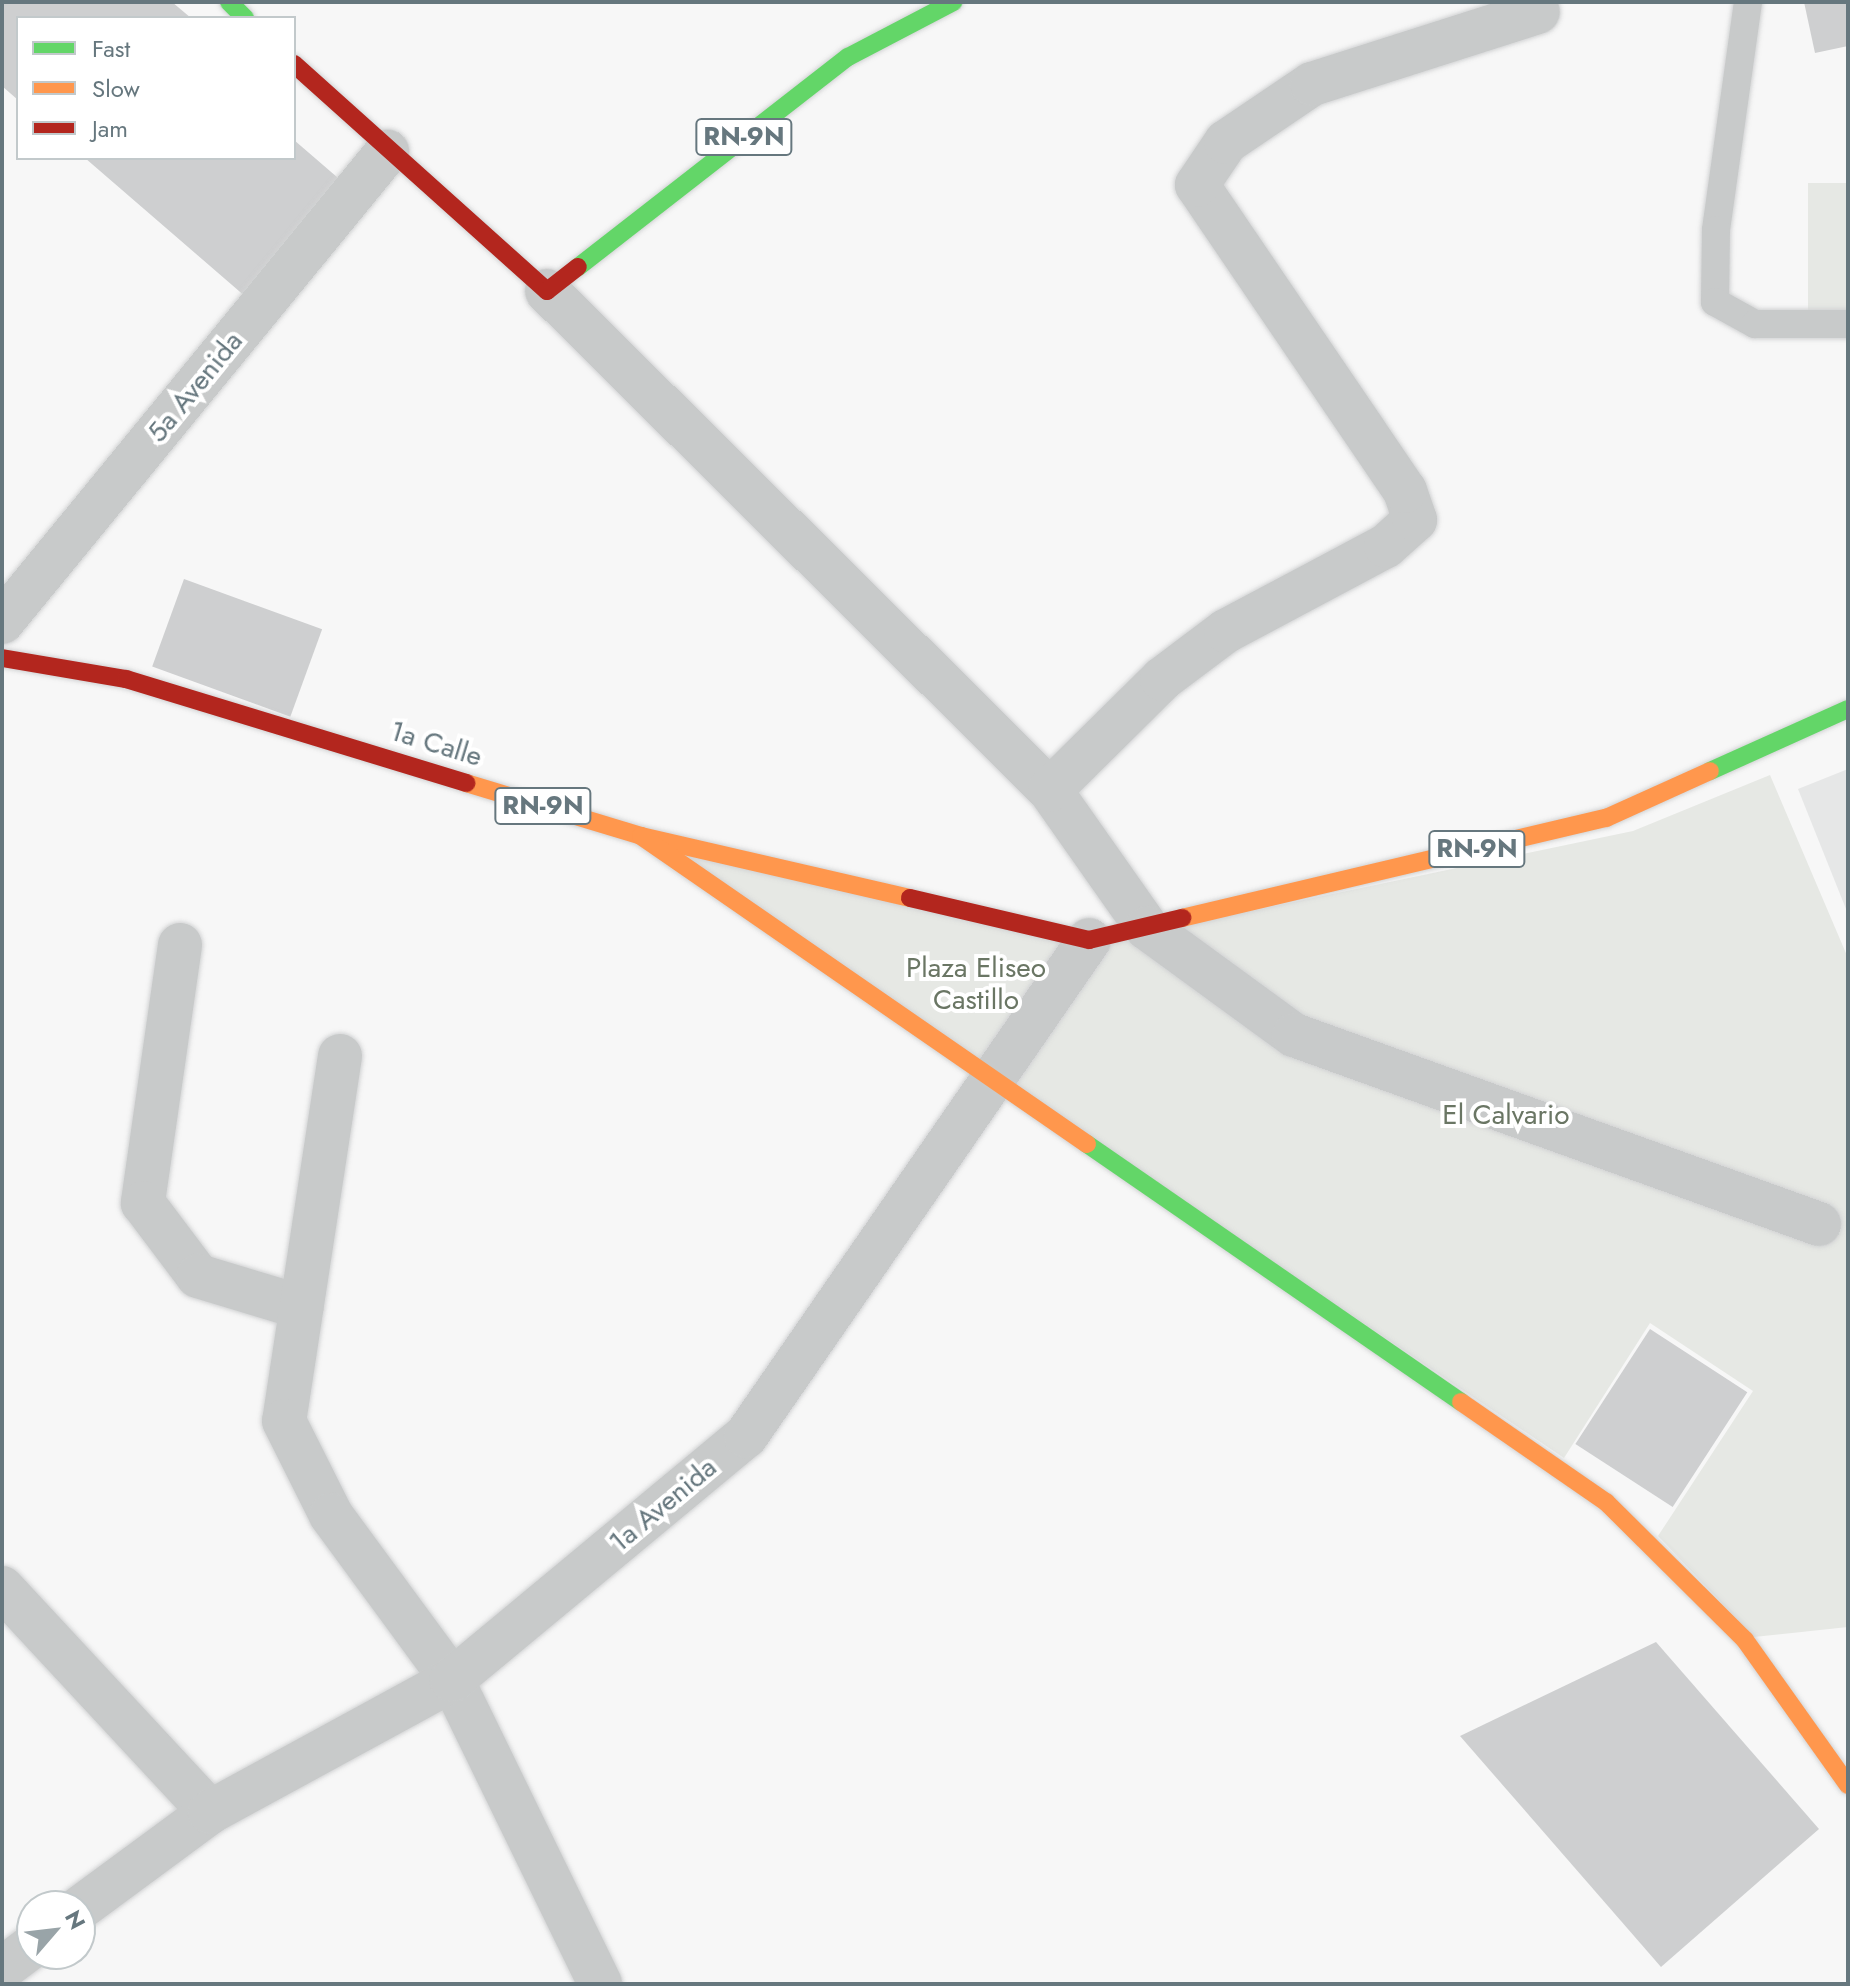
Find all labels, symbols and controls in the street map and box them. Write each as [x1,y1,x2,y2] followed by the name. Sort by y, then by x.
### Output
[16,16,296,160] legend
[92,31,130,66] text: Fast
[92,71,140,106] text: Slow
[92,111,128,146] text: Jam
[694,115,794,159] road number: RN-9N
[140,325,250,449] street label: 5a Avenida
[386,714,486,774] street label: 1a Calle
[493,784,593,828] road number: RN-9N
[1427,827,1527,871] road number: RN-9N
[906,951,1046,1017] park label: Plaza Eliseo Castillo
[1442,1098,1570,1132] park label: El Calvario
[603,1451,723,1559] street label: 1a Avenida
[16,1890,96,1970] north arrow
[57,1904,94,1935] text: N

